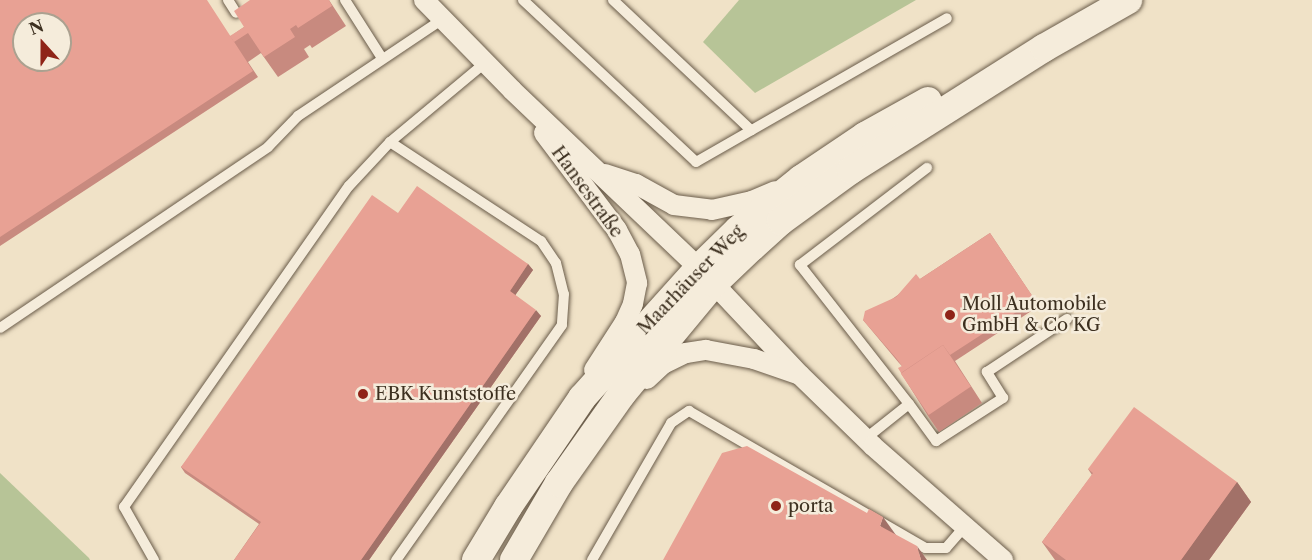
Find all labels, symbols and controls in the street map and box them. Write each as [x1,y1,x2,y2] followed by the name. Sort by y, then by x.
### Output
[12,12,72,72] north arrow
[26,15,46,39] text: N
[547,142,627,242] street label: Hansestraße
[633,221,749,339] street label: Maarhäuser Weg
[962,294,1107,336] place label: Moll Automobile GmbH & Co KG
[943,308,957,322] marker: Moll Automobile GmbH & Co KG
[375,383,516,405] place label: EBK Kunststoffe
[356,387,370,401] marker: EBK Kunststoffe
[788,495,834,517] place label: porta
[769,499,783,513] marker: porta

